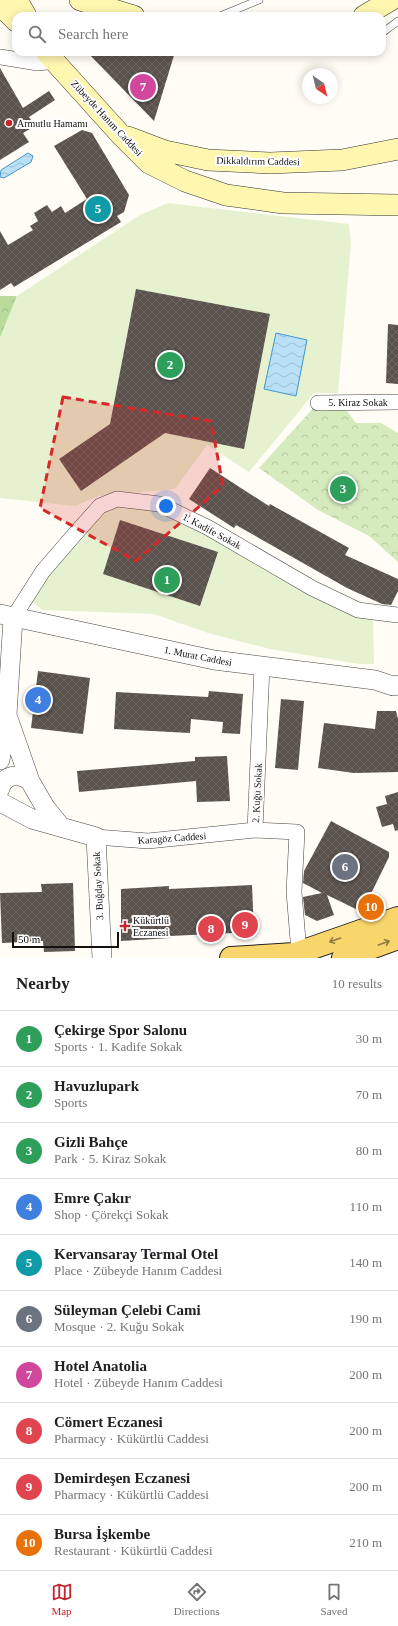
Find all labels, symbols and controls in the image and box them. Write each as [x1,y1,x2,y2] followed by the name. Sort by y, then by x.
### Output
[12,12,386,56] search box
[26,23,48,45] icon: search
[58,26,128,42] text: Search here
[302,68,338,104] north arrow
[130,72,156,102] pin: 7
[69,78,145,158] street label: Zübeyde Hanım Caddesi
[4,118,14,128] marker: Armutlu Hamamı
[17,118,88,129] place label: Armutlu Hamamı
[216,155,300,167] street label: Dikkaldırım Caddesi
[85,194,111,224] pin: 5
[157,350,183,380] pin: 2
[328,397,388,408] street label: 5. Kiraz Sokak
[330,474,356,504] pin: 3
[156,496,176,516] your location
[181,511,243,551] street label: 1. Kadife Sokak
[154,565,180,595] pin: 1
[163,644,233,668] street label: 1. Murat Caddesi
[25,685,51,715] pin: 4
[250,763,264,823] street label: 2. Kuğu Sokak
[137,830,207,846] street label: Karagöz Caddesi
[91,851,105,921] street label: 3. Buğday Sokak
[332,852,358,882] pin: 6
[358,892,384,922] pin: 10
[232,910,258,940] pin: 9
[198,914,224,944] pin: 8
[133,915,169,938] place label: Kükürtlü Eczanesi
[120,921,130,931] marker: Kükürtlü Eczanesi
[12,930,119,949] scale bar
[18,933,40,945] text: 50 m
[329,937,342,944] one-way arrow
[377,939,389,947] one-way arrow
[16,974,70,993] text: Nearby
[332,976,382,991] text: 10 results
[54,1022,187,1038] text: Çekirge Spor Salonu
[26,1031,32,1046] text: 1
[356,1031,382,1046] text: 30 m
[54,1039,182,1054] text: Sports · 1. Kadife Sokak
[54,1078,139,1094] text: Havuzlupark
[26,1087,32,1102] text: 2
[356,1087,382,1102] text: 70 m
[54,1095,87,1110] text: Sports
[54,1134,128,1150] text: Gizli Bahçe
[26,1143,32,1158] text: 3
[356,1143,382,1158] text: 80 m
[54,1151,166,1166] text: Park · 5. Kiraz Sokak
[54,1190,131,1206] text: Emre Çakır
[26,1199,32,1214] text: 4
[350,1199,382,1214] text: 110 m
[54,1207,168,1222] text: Shop · Çörekçi Sokak
[54,1246,218,1262] text: Kervansaray Termal Otel
[26,1255,32,1270] text: 5
[349,1255,382,1270] text: 140 m
[54,1263,222,1278] text: Place · Zübeyde Hanım Caddesi
[54,1302,201,1318] text: Süleyman Çelebi Cami
[26,1311,32,1326] text: 6
[349,1311,382,1326] text: 190 m
[54,1319,184,1334] text: Mosque · 2. Kuğu Sokak
[54,1358,147,1374] text: Hotel Anatolia
[26,1367,32,1382] text: 7
[349,1367,382,1382] text: 200 m
[54,1375,223,1390] text: Hotel · Zübeyde Hanım Caddesi
[54,1414,163,1430] text: Cömert Eczanesi
[26,1423,32,1438] text: 8
[349,1423,382,1438] text: 200 m
[54,1431,209,1446] text: Pharmacy · Kükürtlü Caddesi
[54,1470,190,1486] text: Demirdeşen Eczanesi
[26,1479,32,1494] text: 9
[349,1479,382,1494] text: 200 m
[54,1487,209,1502] text: Pharmacy · Kükürtlü Caddesi
[54,1526,150,1542] text: Bursa İşkembe
[23,1535,36,1550] text: 10
[349,1535,382,1550] text: 210 m
[54,1543,213,1558] text: Restaurant · Kükürtlü Caddesi
[51,1581,73,1617] tab: Map
[174,1581,219,1617] tab: Directions
[321,1581,347,1617] tab: Saved

